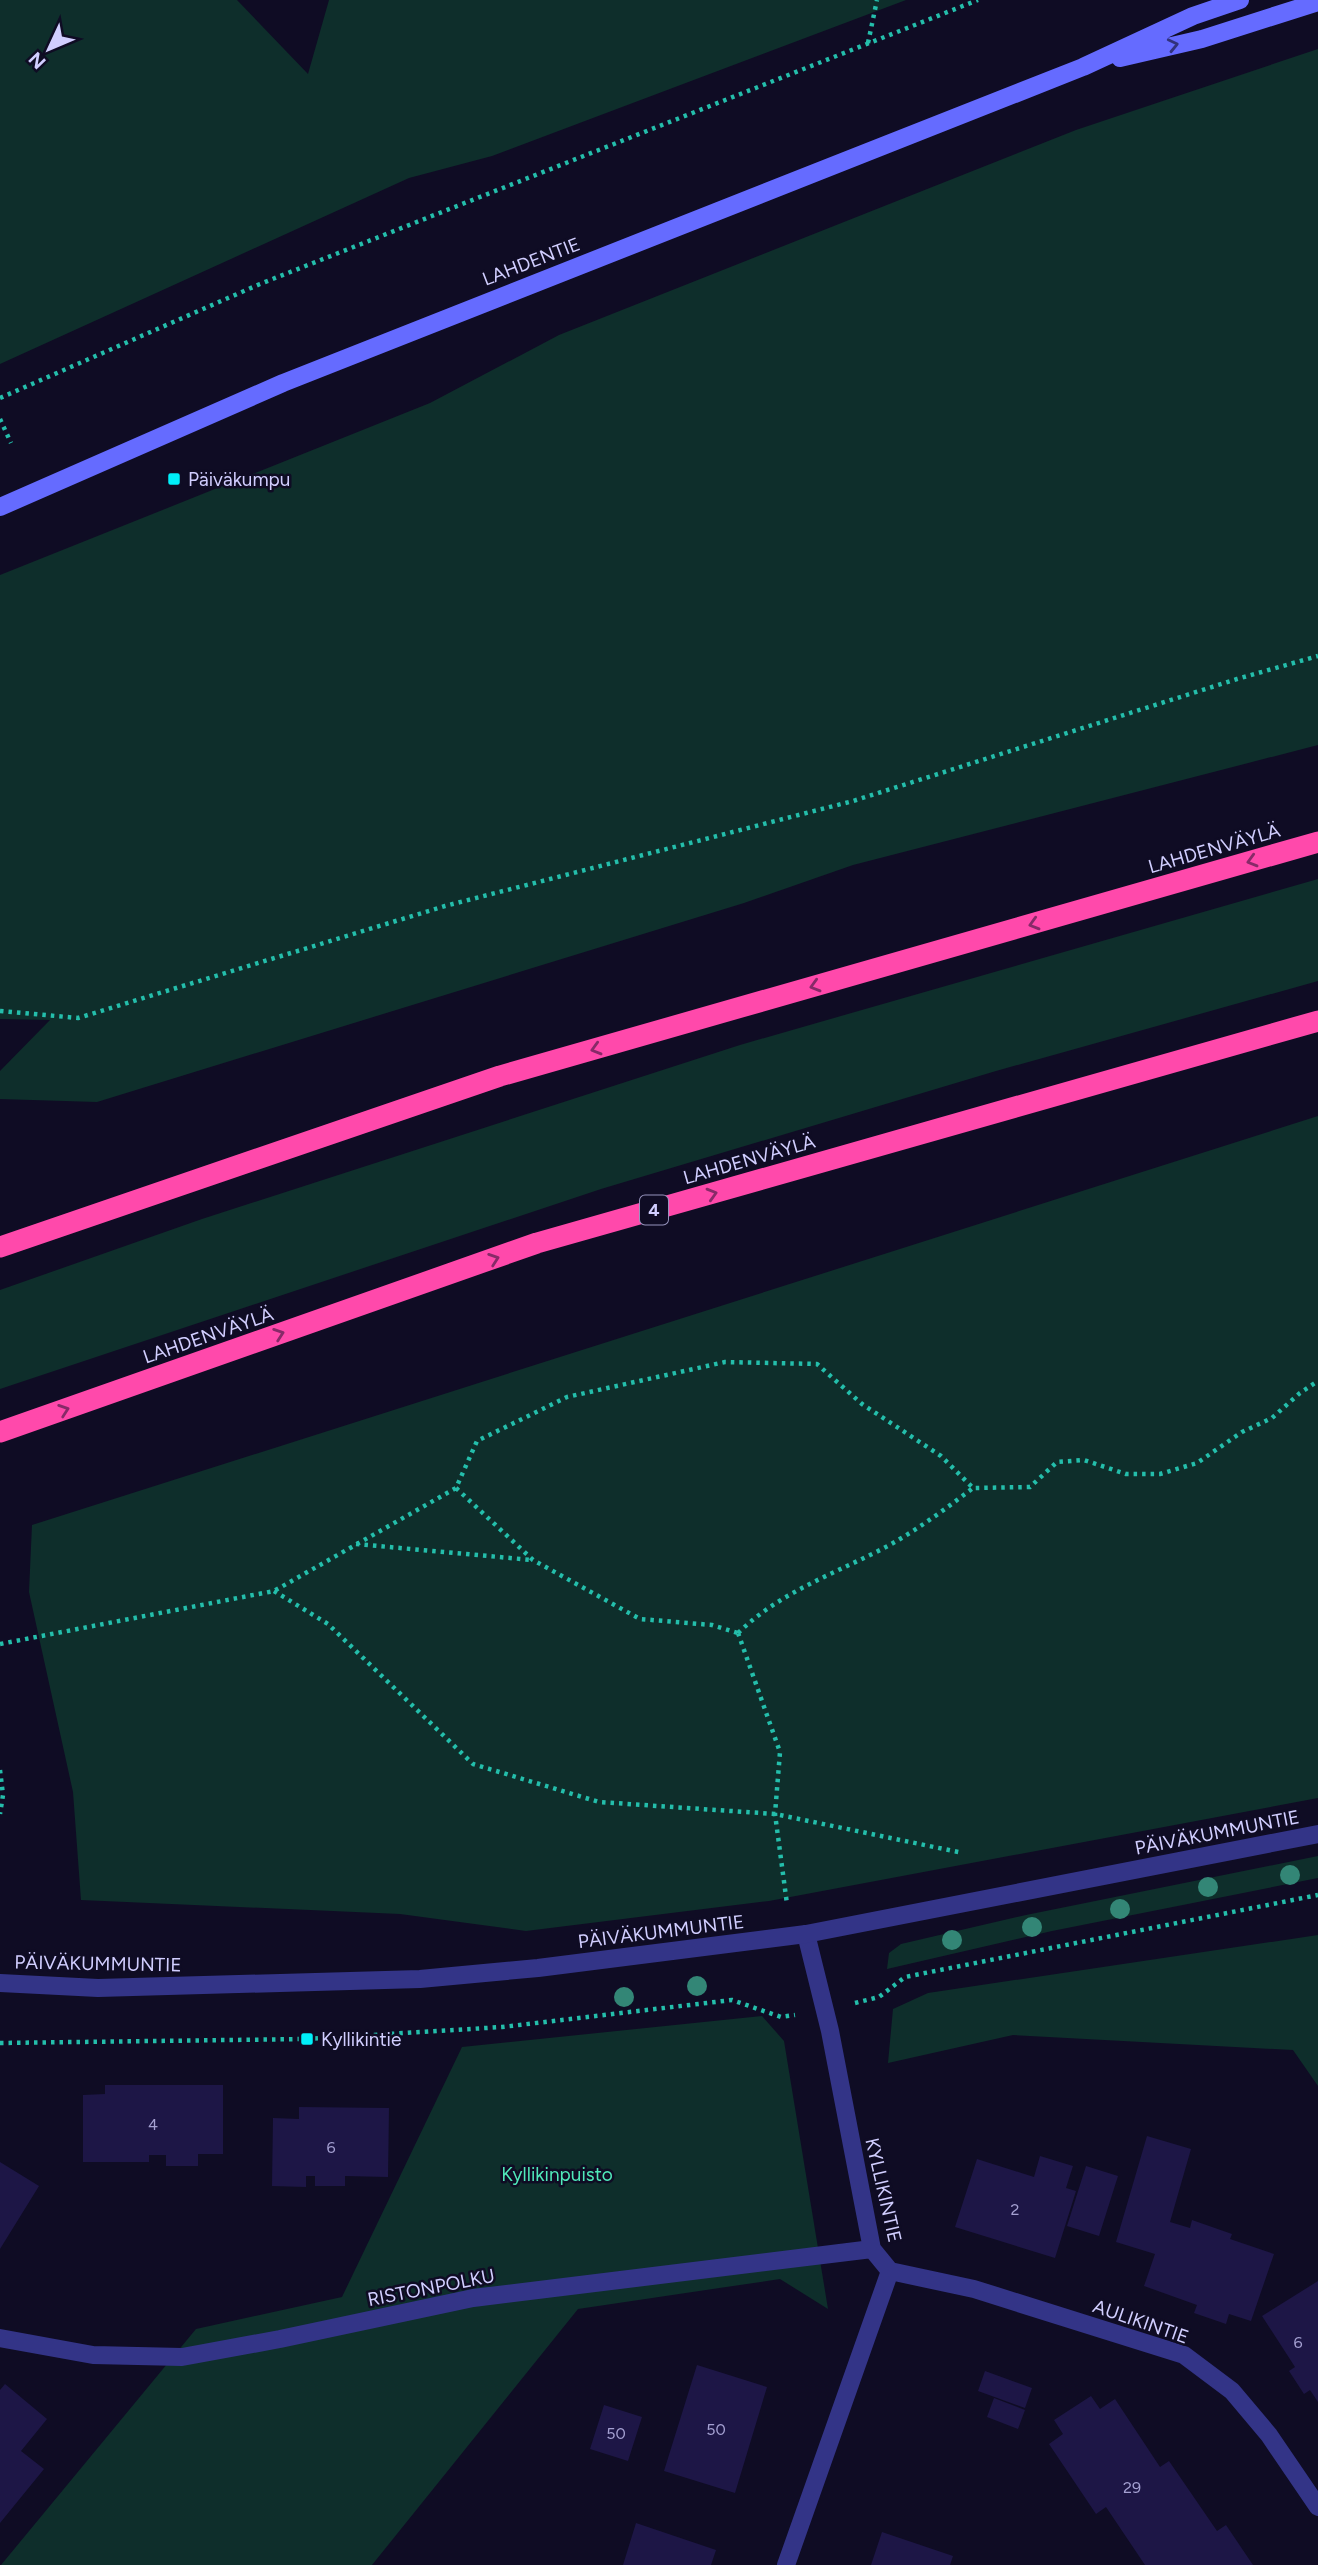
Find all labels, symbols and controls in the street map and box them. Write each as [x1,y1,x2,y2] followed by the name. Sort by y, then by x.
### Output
[14,14,84,84] north arrow
[1167,39,1179,54] one-way arrow
[24,47,51,74] text: N
[479,232,583,291] street label: LAHDENTIE
[188,468,290,491] place label: Päiväkumpu
[166,471,182,487] marker: Päiväkumpu
[1145,819,1283,878] street label: LAHDENVÄYLÄ
[1247,853,1259,867] one-way arrow
[1028,915,1040,930] one-way arrow
[809,978,821,993] one-way arrow
[590,1040,602,1055] one-way arrow
[680,1130,818,1189] street label: LAHDENVÄYLÄ
[705,1187,717,1202] one-way arrow
[640,1196,668,1224] road number: 4
[487,1253,499,1267] one-way arrow
[140,1302,276,1369] street label: LAHDENVÄYLÄ
[272,1328,285,1342] one-way arrow
[58,1404,70,1418] one-way arrow
[1133,1805,1301,1860] street label: PÄIVÄKUMMUNTIE
[577,1910,745,1953] street label: PÄIVÄKUMMUNTIE
[14,1951,182,1976] street label: PÄIVÄKUMMUNTIE
[321,2028,401,2051] place label: Kyllikintie
[299,2031,315,2047] marker: Kyllikintie
[148,2115,158,2134] house number: 4
[860,2136,907,2244] street label: KYLLIKINTIE
[326,2138,336,2157] house number: 6
[501,2163,613,2186] park label: Kyllikinpuisto
[1011,2200,1019,2219] house number: 2
[365,2264,497,2311] street label: RISTONPOLKU
[1090,2294,1192,2349] street label: AULIKINTIE
[1293,2333,1303,2352] house number: 6
[706,2420,726,2439] house number: 50
[606,2424,626,2443] house number: 50
[1123,2478,1141,2497] house number: 29

